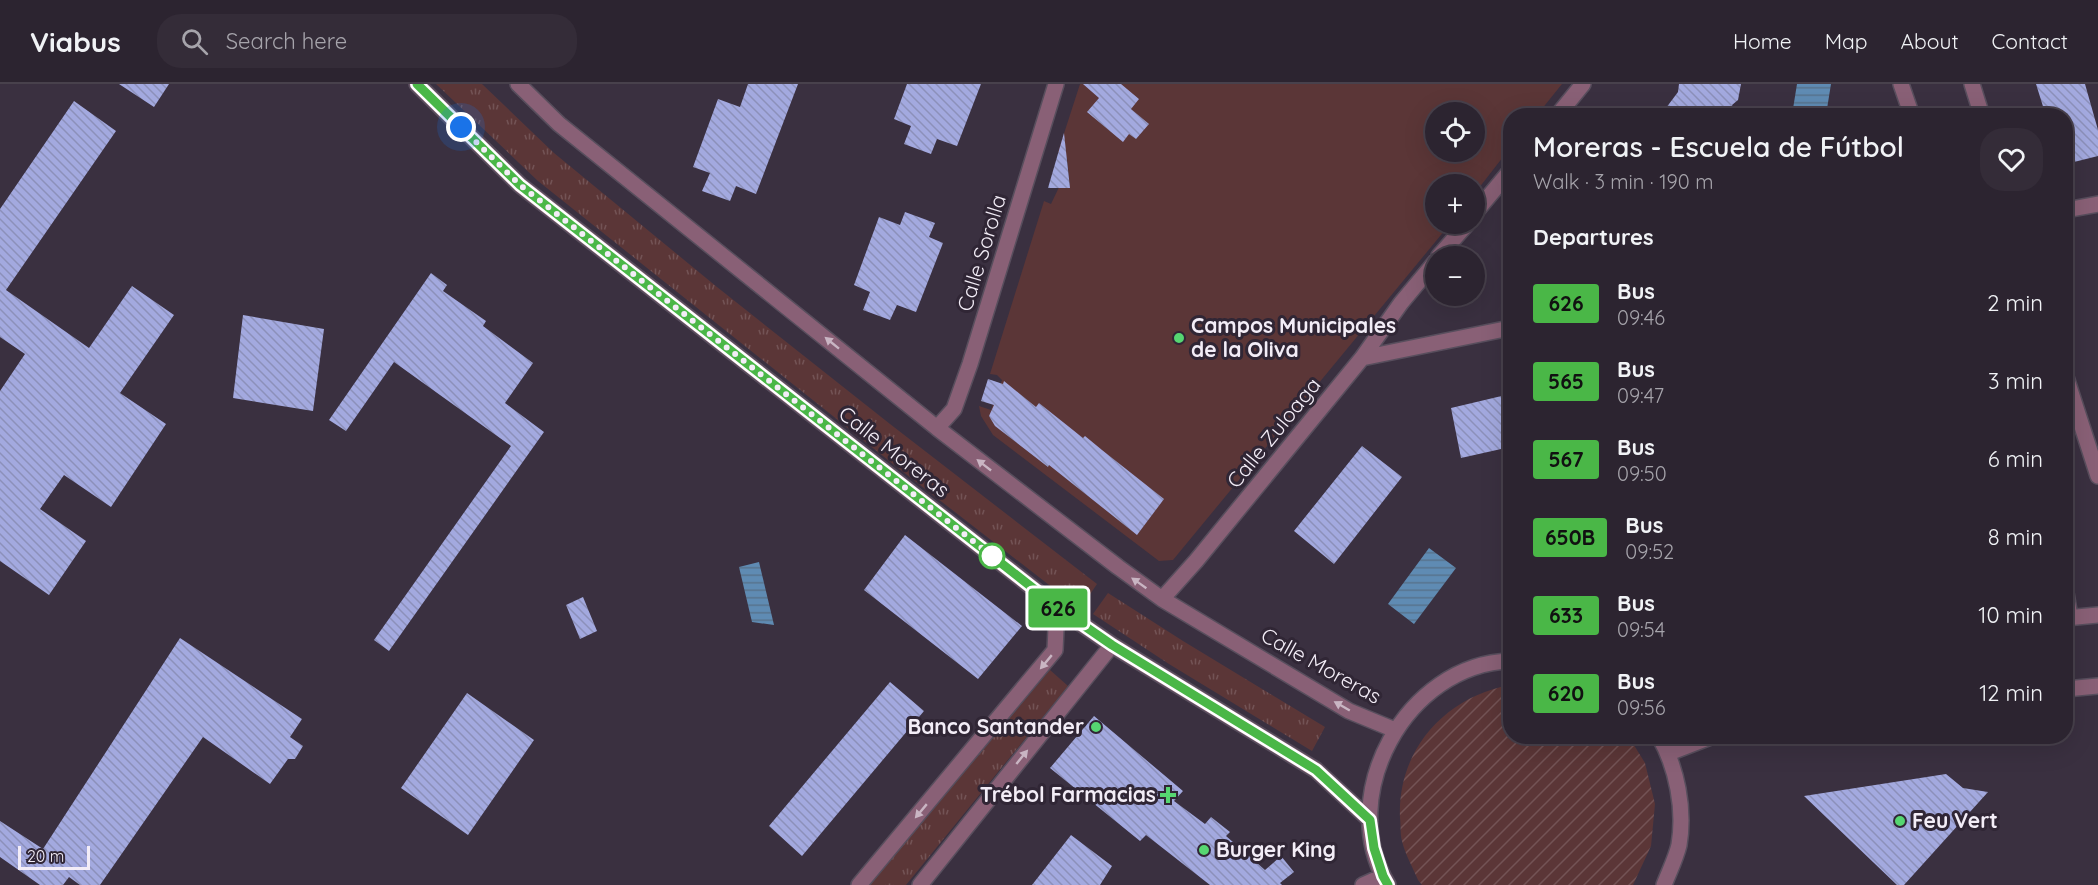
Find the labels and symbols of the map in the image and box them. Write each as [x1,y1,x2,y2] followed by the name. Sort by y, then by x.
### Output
[446,112,476,142] your location
[951,191,1011,314] street label: Calle Sorolla
[1191,312,1396,362] place label: Campos Municipales de la Oliva
[1172,331,1186,345] marker: Campos Municipales de la Oliva
[824,338,839,350] one-way arrow
[1221,372,1326,493] street label: Calle Zuloaga
[834,400,955,503] street label: Calle Moreras
[977,459,992,471] one-way arrow
[979,543,1005,569] unlabelled marker
[1132,577,1148,589] one-way arrow
[1024,588,1092,628] line badge: 626
[1257,621,1386,709] street label: Calle Moreras
[1040,654,1053,669] one-way arrow
[1333,701,1350,711] one-way arrow
[907,713,1084,739] place label: Banco Santander
[1089,720,1103,734] marker: Banco Santander
[1016,749,1029,765] one-way arrow
[980,781,1156,807] place label: Trébol Farmacias
[1161,788,1175,802] marker: Trébol Farmacias
[914,803,927,819] one-way arrow
[1912,807,1998,833] place label: Feu Vert
[1893,814,1907,828] marker: Feu Vert
[1216,836,1336,862] place label: Burger King
[18,843,90,870] scale bar
[1197,843,1211,857] marker: Burger King

